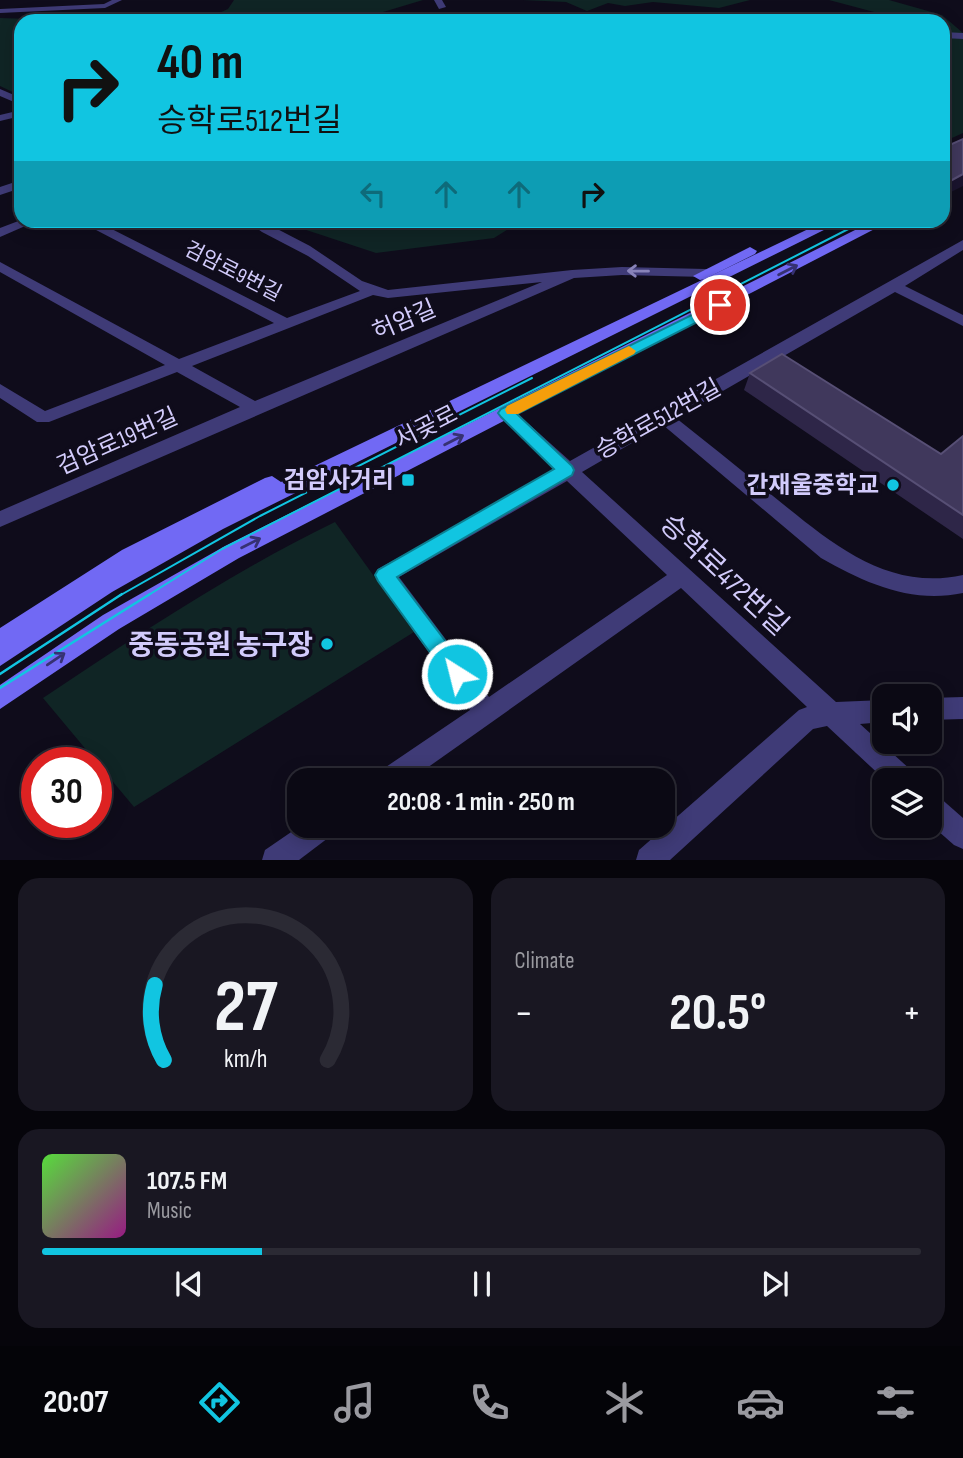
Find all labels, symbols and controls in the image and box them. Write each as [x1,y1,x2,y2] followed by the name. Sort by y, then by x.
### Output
[157,34,243,93] text: 40 m
[42,42,133,133] icon: right
[157,102,342,141] text: 승학로512번길
[354,175,392,213] icon: left
[427,175,465,213] icon: ahead
[500,175,538,213] icon: ahead
[573,175,611,213] icon: right
[180,236,286,307] street label: 검암로9번길
[777,263,798,277] one-way arrow
[627,265,650,278] one-way arrow
[690,275,750,335] pin
[701,286,739,324] icon: arrive
[368,294,440,347] street label: 허암길
[591,373,726,466] street label: 승학로512번길
[390,399,462,455] street label: 서곶로
[52,402,182,481] street label: 검암로19번길
[443,432,464,446] one-way arrow
[284,466,394,495] place label: 검암사거리
[747,471,879,500] place label: 간재울중학교
[400,472,416,488] marker: 검암사거리
[885,477,901,493] marker: 간재울중학교
[653,507,795,643] street label: 승학로472번길
[240,535,261,549] one-way arrow
[128,629,313,662] place label: 중동공원 농구장
[319,636,335,652] marker: 중동공원 농구장
[420,637,494,711] position arrow
[46,652,65,666] one-way arrow
[872,684,942,838] map controls
[872,684,942,754] button: sound
[21,747,112,838] speed limit sign: 30
[872,768,942,838] button: layers
[387,787,575,818] text: 20:08 · 1 min · 250 m
[515,947,574,975] text: Climate
[213,965,277,1053] text: 27
[669,982,766,1045] text: 20.5°
[515,991,533,1036] text: −
[902,991,921,1036] text: +
[224,1044,267,1075] text: km/h
[147,1166,227,1197] text: 107.5 FM
[147,1197,192,1225] text: Music
[170,1265,208,1303] icon: previous
[463,1265,501,1303] icon: pause
[756,1265,794,1303] icon: next
[195,1378,244,1427] icon: directions
[330,1378,379,1427] icon: music
[465,1378,514,1427] icon: phone
[600,1378,649,1427] icon: climate
[736,1378,785,1427] icon: car
[871,1378,920,1427] icon: filters
[43,1383,108,1422] text: 20:07

